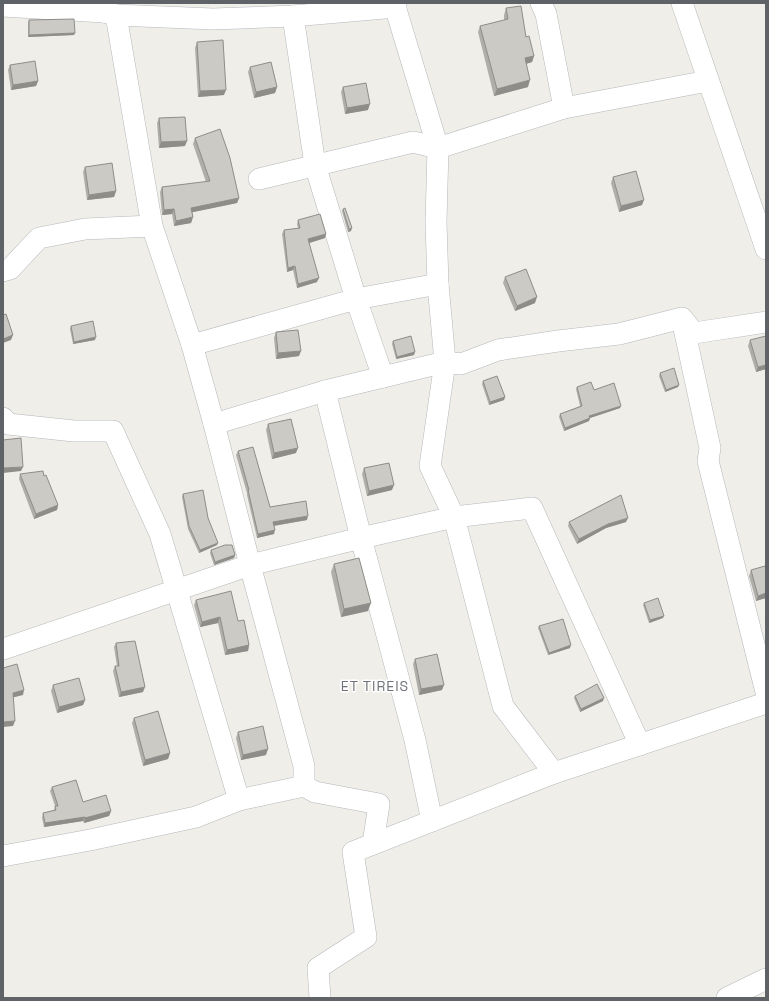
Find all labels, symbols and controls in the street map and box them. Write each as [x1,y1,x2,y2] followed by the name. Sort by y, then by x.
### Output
[341,677,409,695] district label: ET TIREIS

